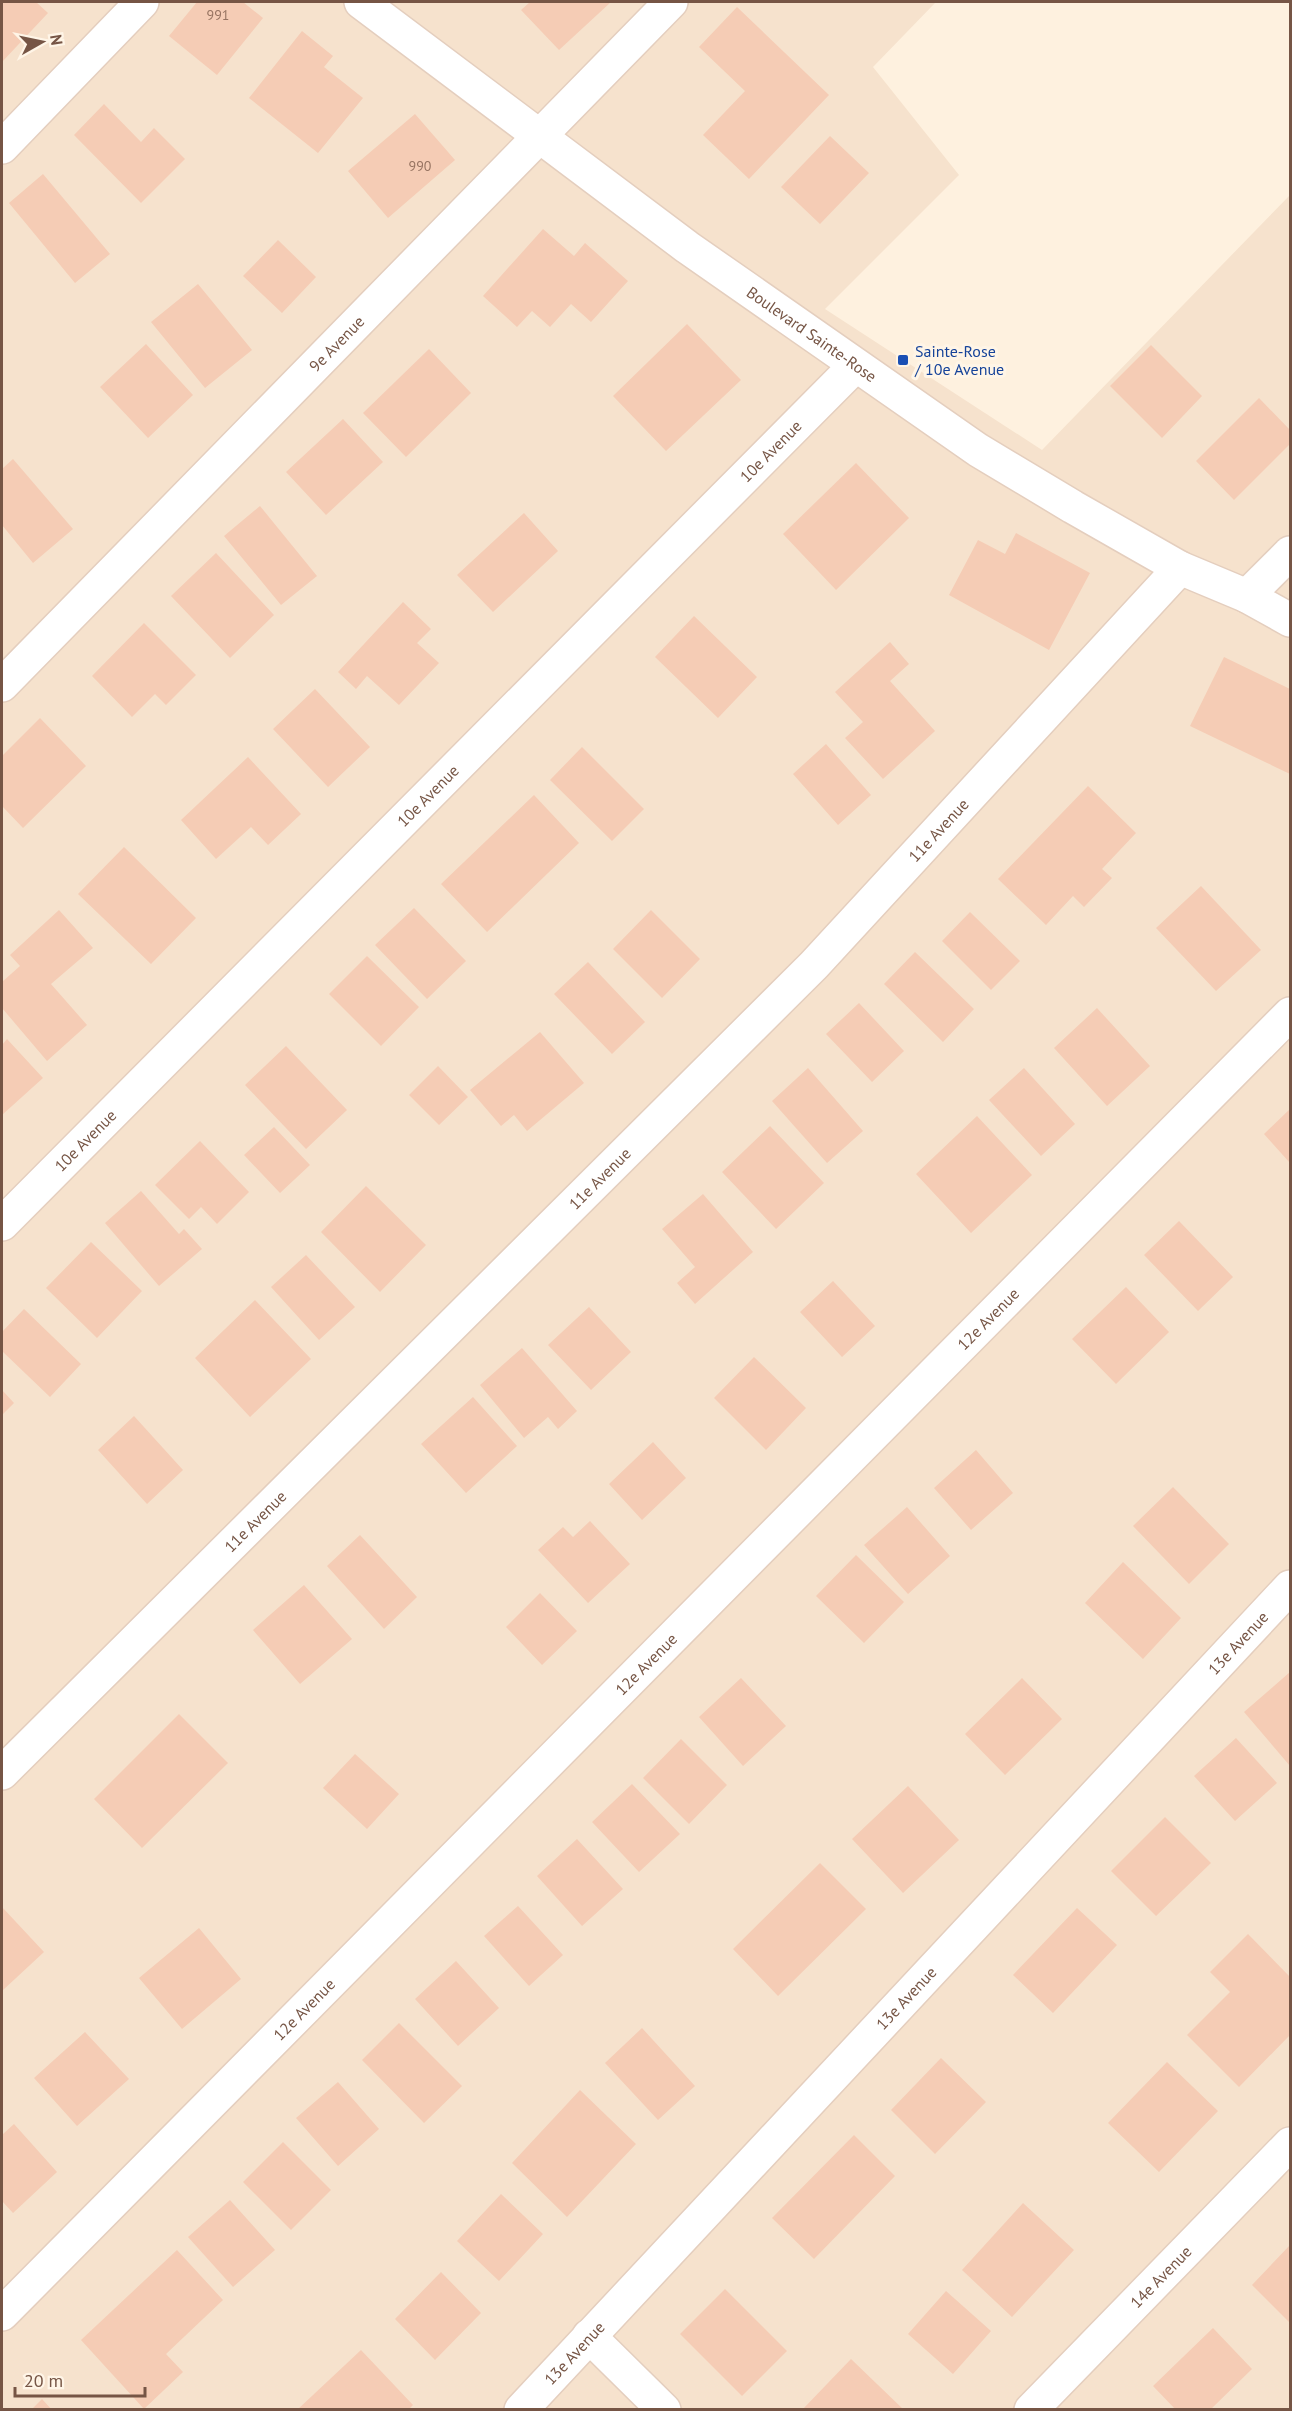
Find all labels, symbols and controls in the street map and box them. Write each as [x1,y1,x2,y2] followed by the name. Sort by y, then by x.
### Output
[207,6,229,24] house number: 991
[12,12,72,72] north arrow
[46,33,68,46] text: N
[409,157,432,175] house number: 990
[743,282,881,386] street label: Boulevard Sainte-Rose
[305,311,368,376] street label: 9e Avenue
[914,341,1004,379] place label: Sainte-Rose / 10e Avenue
[896,353,910,367] marker: Sainte-Rose / 10e Avenue
[735,416,806,486] street label: 10e Avenue
[393,760,463,831] street label: 10e Avenue
[904,794,973,866] street label: 11e Avenue
[50,1105,120,1176] street label: 10e Avenue
[564,1143,635,1213] street label: 11e Avenue
[953,1284,1023,1354] street label: 12e Avenue
[220,1486,290,1556] street label: 11e Avenue
[1203,1607,1272,1679] street label: 13e Avenue
[611,1629,681,1699] street label: 12e Avenue
[872,1962,940,2034] street label: 13e Avenue
[269,1974,339,2044] street label: 12e Avenue
[1126,2241,1196,2312] street label: 14e Avenue
[540,2317,609,2389] street label: 13e Avenue
[15,2360,146,2398] scale bar
[24,2369,63,2392] text: 20 m

